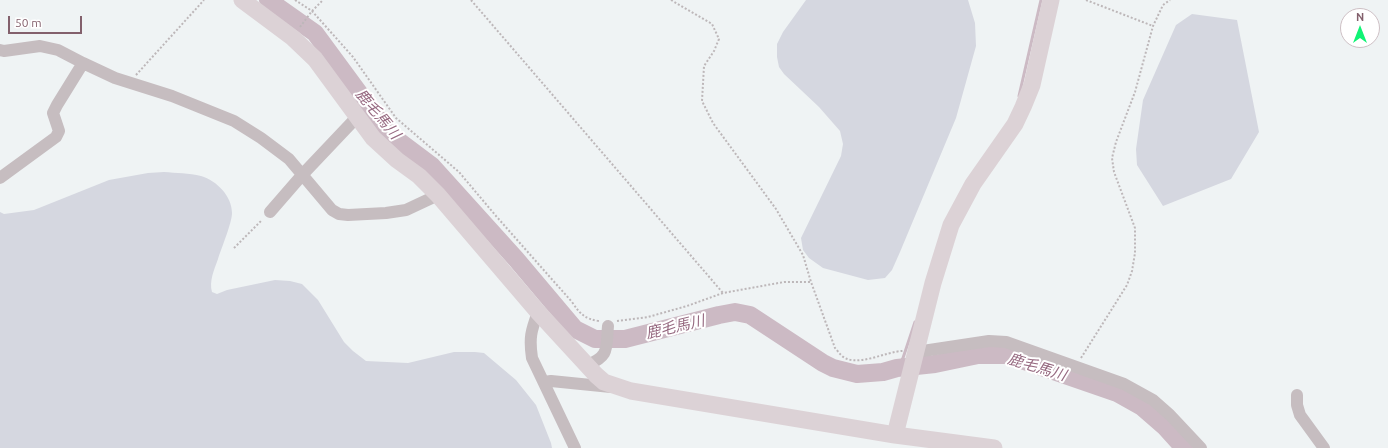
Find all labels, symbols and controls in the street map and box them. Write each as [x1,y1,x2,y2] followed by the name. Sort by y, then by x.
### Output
[10,8,84,34] scale bar
[1340,8,1380,48] north arrow
[1356,11,1364,23] text: N
[15,16,42,29] text: 50 m
[352,85,404,143] water label: 鹿毛馬川
[644,311,706,343] water label: 鹿毛馬川
[1006,350,1068,384] water label: 鹿毛馬川

